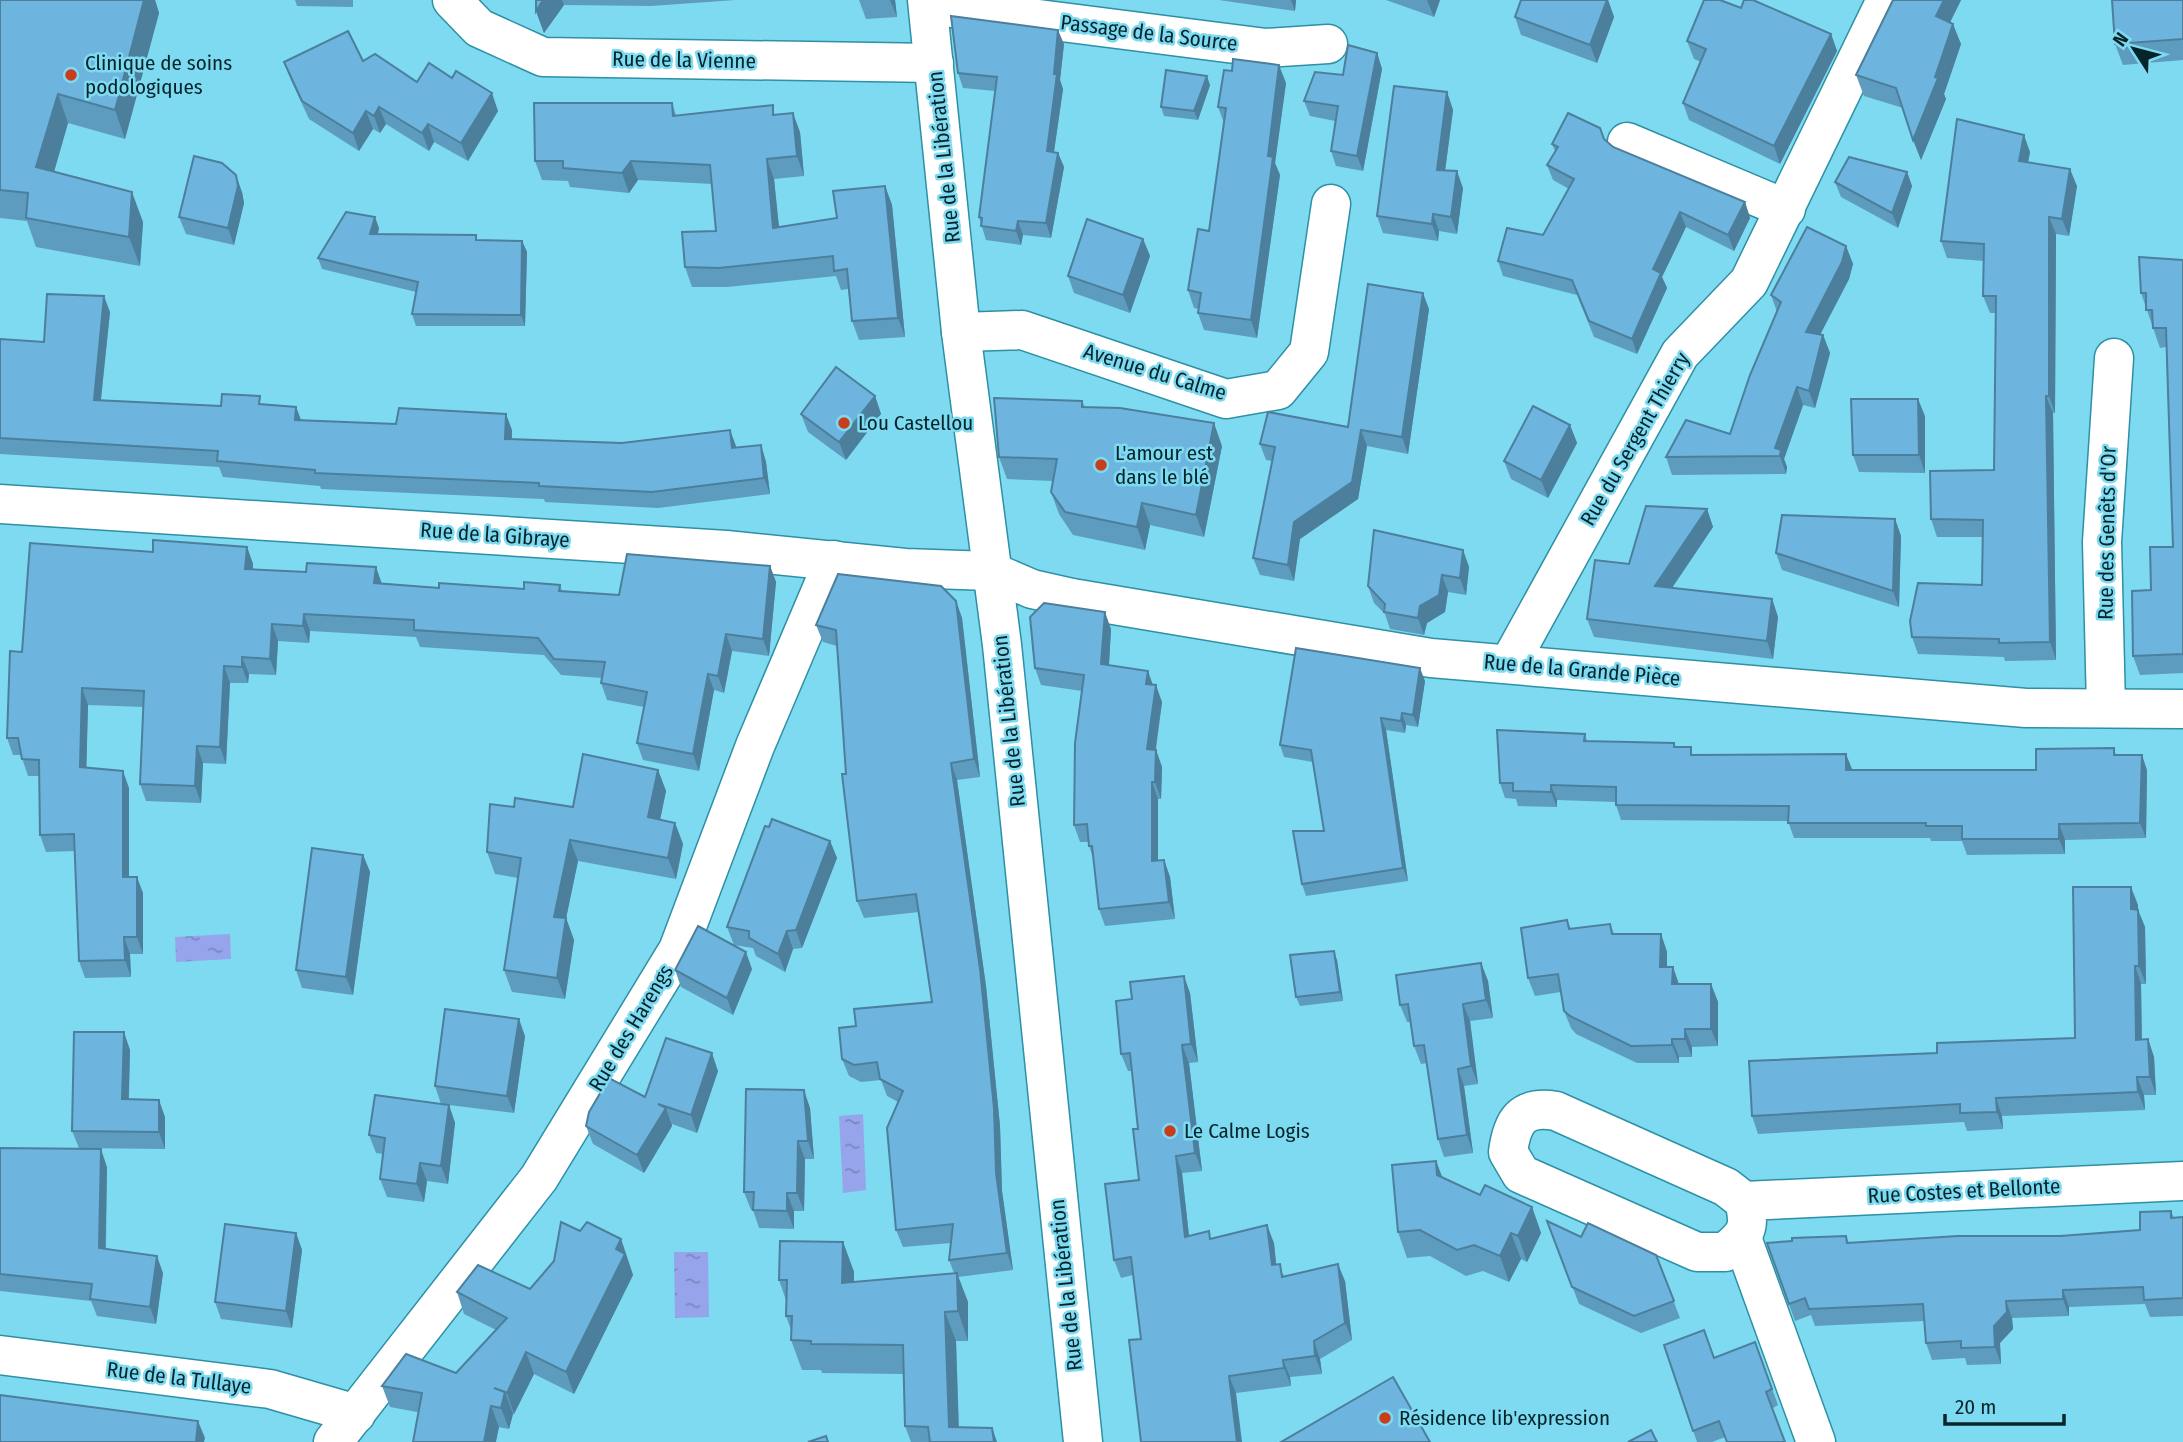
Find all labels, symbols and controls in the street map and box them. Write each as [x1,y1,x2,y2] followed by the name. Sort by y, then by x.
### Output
[1059,9,1239,57] street label: Passage de la Source
[2099,14,2169,84] north arrow
[2108,28,2133,51] text: N
[612,46,756,74] street label: Rue de la Vienne
[85,50,232,100] place label: Clinique de soins podologiques
[63,67,79,83] marker: Clinique de soins podologiques
[922,70,966,244] street label: Rue de la Libération
[1081,338,1229,406] street label: Avenue du Calme
[1575,347,1696,530] street label: Rue du Sergent Thierry
[858,410,973,436] place label: Lou Castellou
[836,415,852,431] marker: Lou Castellou
[1115,440,1213,490] place label: L'amour est dans le blé
[2092,445,2122,620] street label: Rue des Genêts d'Or
[1093,457,1109,473] marker: L'amour est dans le blé
[419,517,571,553] street label: Rue de la Gibraye
[987,634,1031,808] street label: Rue de la Libération
[1483,648,1681,692] street label: Rue de la Grande Pièce
[583,960,679,1096] street label: Rue des Harengs
[1184,1118,1310,1144] place label: Le Calme Logis
[1162,1123,1178,1139] marker: Le Calme Logis
[1867,1173,2061,1209] street label: Rue Costes et Bellonte
[1044,1198,1088,1372] street label: Rue de la Libération
[105,1356,253,1400] street label: Rue de la Tullaye
[1945,1382,2064,1426] scale bar
[1955,1394,1996,1420] text: 20 m
[1399,1405,1610,1431] place label: Résidence lib'expression
[1377,1410,1393,1426] marker: Résidence lib'expression

